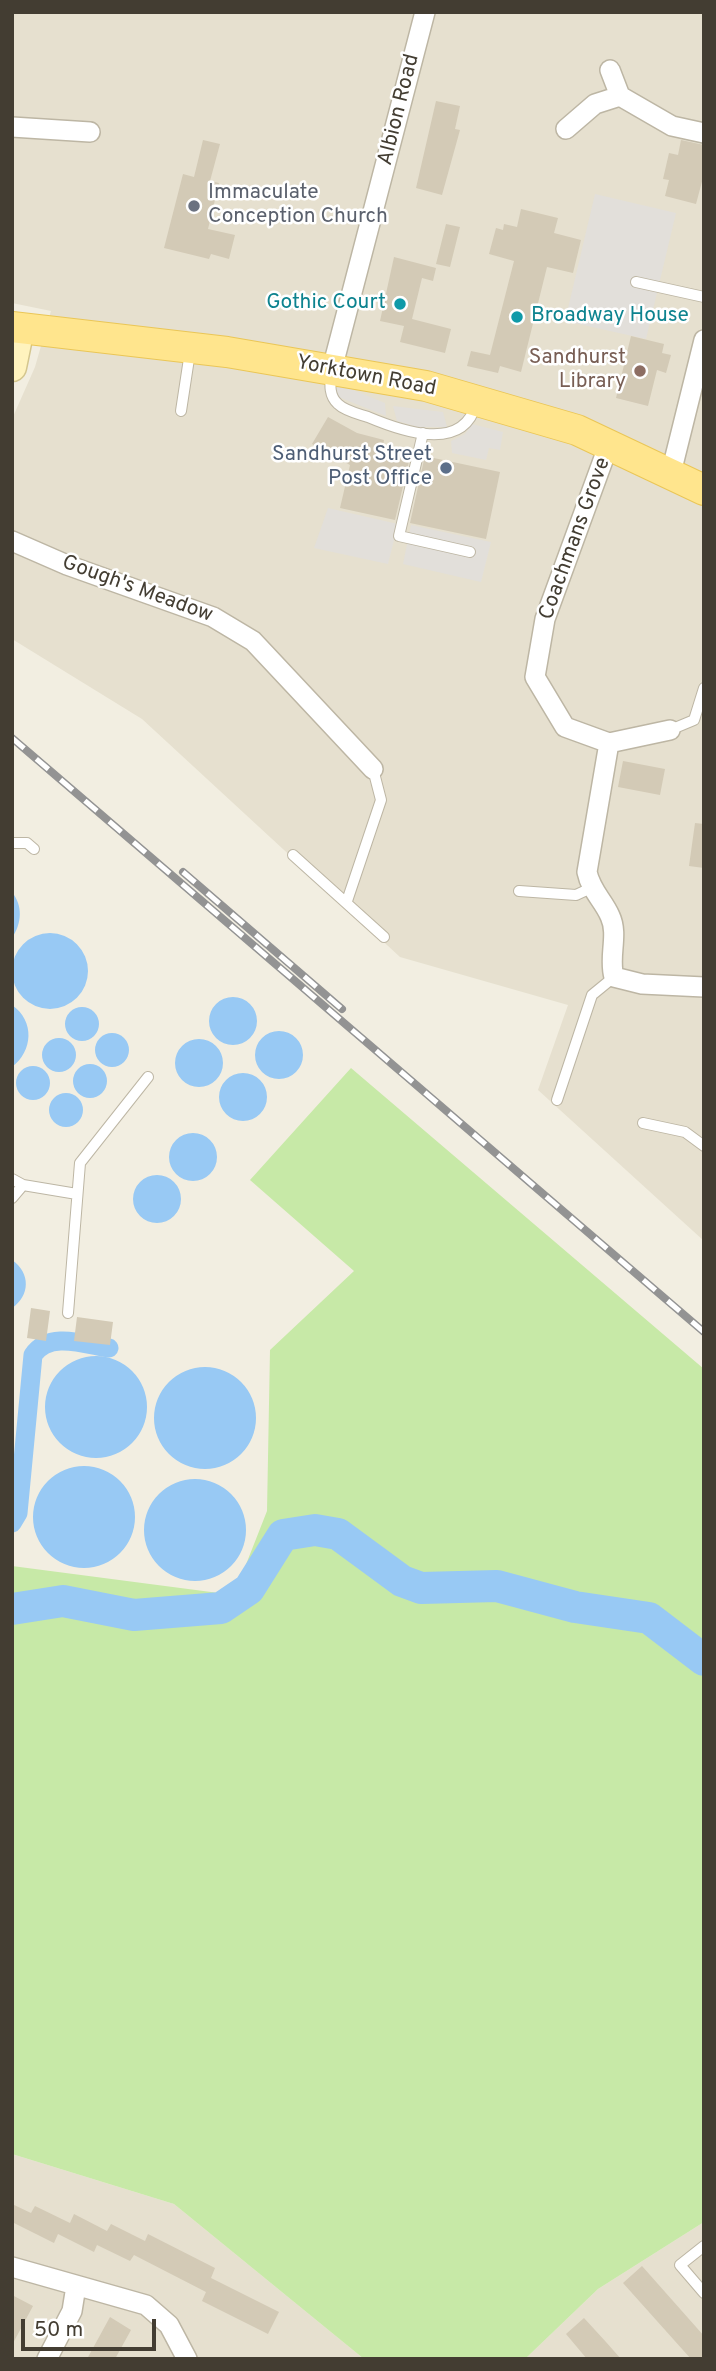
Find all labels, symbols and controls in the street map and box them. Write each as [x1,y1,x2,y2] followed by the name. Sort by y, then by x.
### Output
[374,52,426,168] street label: Albion Road
[208,181,388,231] place label: Immaculate Conception Church
[186,198,202,214] marker: Immaculate Conception Church
[266,291,386,317] place label: Gothic Court
[392,296,408,312] marker: Gothic Court
[531,304,689,330] place label: Broadway House
[509,309,525,325] marker: Broadway House
[529,346,626,396] place label: Sandhurst Library
[294,351,438,403] street label: Yorktown Road
[632,363,648,379] marker: Sandhurst Library
[272,443,432,493] place label: Sandhurst Street Post Office
[535,454,617,624] street label: Coachmans Grove
[438,460,454,476] marker: Sandhurst Street Post Office
[58,551,216,629] street label: Gough's Meadow
[24,2304,159,2348] scale bar
[34,2317,83,2344] text: 50 m

